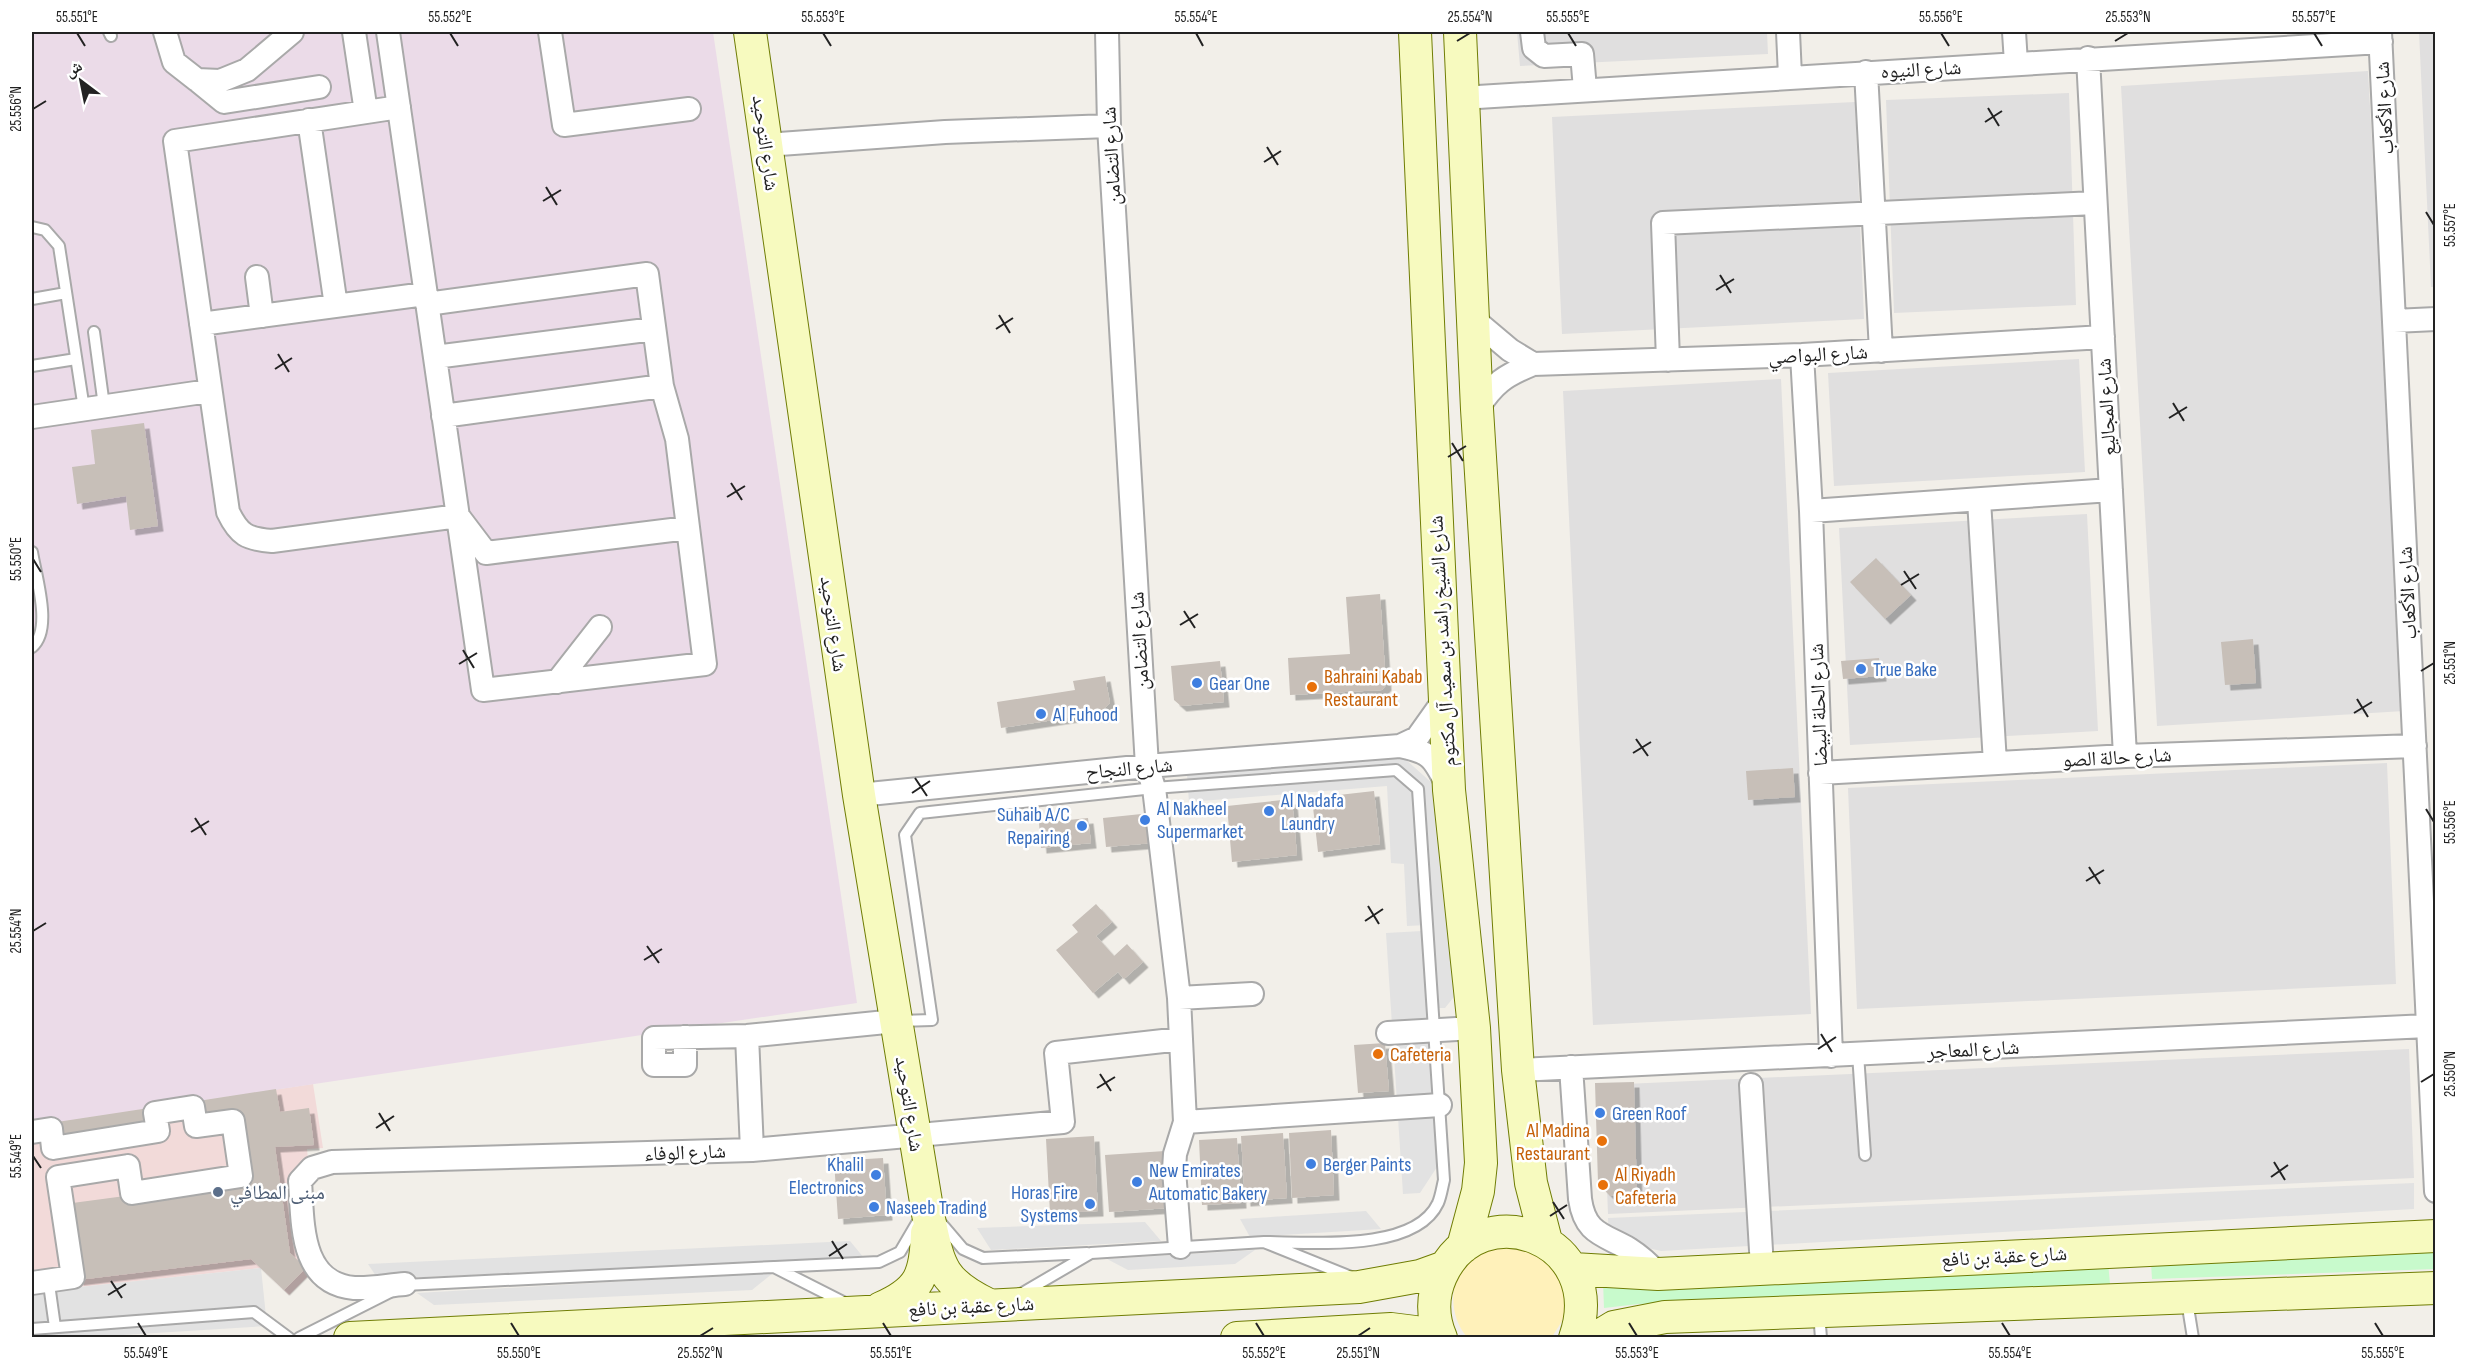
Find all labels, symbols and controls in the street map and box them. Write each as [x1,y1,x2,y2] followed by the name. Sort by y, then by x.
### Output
[56,8,98,27] text: 55.551°E
[428,8,472,27] text: 55.552°E
[801,8,845,27] text: 55.553°E
[1174,8,1218,27] text: 55.554°E
[1448,8,1492,27] text: 25.554°N
[1546,8,1590,27] text: 55.555°E
[1919,8,1963,27] text: 55.556°E
[2105,8,2151,27] text: 25.553°N
[2292,8,2336,27] text: 55.557°E
[51,51,111,111] north arrow
[1880,56,1962,84] street label: شارع النيوه
[62,57,86,82] text: ش
[2371,61,2399,155] street label: شارع الأكعاب
[7,86,26,132] text: 25.556°N
[746,94,784,192] street label: شارع التوحيد
[1097,106,1127,206] street label: شارع التضامن
[2441,203,2460,247] text: 55.557°E
[1768,340,1869,373] street label: شارع البواصي
[2092,357,2122,456] street label: شارع المجاليع
[1424,515,1463,767] street label: شارع الشيخ راشد بن سعيد آل مكتوم
[7,537,26,581] text: 55.550°E
[2394,546,2422,640] street label: شارع الأكعاب
[814,575,852,673] street label: شارع التوحيد
[1125,591,1155,691] street label: شارع التضامن
[2441,641,2460,685] text: 25.551°N
[1805,643,1833,767] street label: شارع الحلة البيضا
[1873,658,1937,682] place label: True Bake
[1854,662,1868,676] marker: True Bake
[1324,665,1422,712] place label: Bahraini Kabab Restaurant
[1209,672,1270,696] place label: Gear One
[1190,676,1204,690] marker: Gear One
[1305,680,1319,694] marker: Bahraini Kabab Restaurant
[1052,703,1118,727] place label: Al Fuhood
[1034,707,1048,721] marker: Al Fuhood
[2062,743,2172,773] street label: شارع حالة الصو
[1085,753,1174,785] street label: شارع النجاح
[1280,789,1344,836] place label: Al Nadafa Laundry
[1156,797,1244,844] place label: Al Nakheel Supermarket
[2441,800,2460,844] text: 55.556°E
[997,803,1070,850] place label: Suhaib A/C Repairing
[1262,804,1276,818] marker: Al Nadafa Laundry
[1138,813,1152,827] marker: Al Nakheel Supermarket
[1075,819,1089,833] marker: Suhaib A/C Repairing
[7,909,26,953] text: 25.554°N
[1925,1036,2020,1064] street label: شارع المعاجر
[1390,1043,1452,1067] place label: Cafeteria
[1371,1047,1385,1061] marker: Cafeteria
[2441,1051,2460,1097] text: 25.550°N
[890,1055,928,1154] street label: شارع التوحيد
[1612,1102,1687,1126] place label: Green Roof
[1593,1106,1607,1120] marker: Green Roof
[1516,1119,1590,1166] place label: Al Madina Restaurant
[7,1134,26,1178] text: 55.549°E
[1595,1134,1609,1148] marker: Al Madina Restaurant
[644,1140,726,1166] street label: شارع الوفاء
[789,1153,864,1200] place label: Khalil Electronics
[1323,1153,1411,1177] place label: Berger Paints
[1304,1157,1318,1171] marker: Berger Paints
[1148,1159,1268,1206] place label: New Emirates Automatic Bakery
[1614,1163,1677,1210] place label: Al Riyadh Cafeteria
[869,1168,883,1182] marker: Khalil Electronics
[1130,1175,1144,1189] marker: New Emirates Automatic Bakery
[1596,1178,1610,1192] marker: Al Riyadh Cafeteria
[230,1181,325,1208] place label: مبنى المطافي
[1011,1181,1078,1228] place label: Horas Fire Systems
[211,1185,225,1199] marker: مبنى المطافي
[886,1196,987,1220] place label: Naseeb Trading
[1083,1197,1097,1211] marker: Horas Fire Systems
[867,1200,881,1214] marker: Naseeb Trading
[1941,1242,2068,1272] street label: شارع عقبة بن نافع
[908,1292,1035,1322] street label: شارع عقبة بن نافع
[124,1344,168,1363] text: 55.549°E
[497,1344,541,1363] text: 55.550°E
[677,1344,723,1363] text: 25.552°N
[870,1344,912,1363] text: 55.551°E
[1242,1344,1286,1363] text: 55.552°E
[1336,1344,1380,1363] text: 25.551°N
[1615,1344,1659,1363] text: 55.553°E
[1988,1344,2032,1363] text: 55.554°E
[2361,1344,2405,1363] text: 55.555°E

